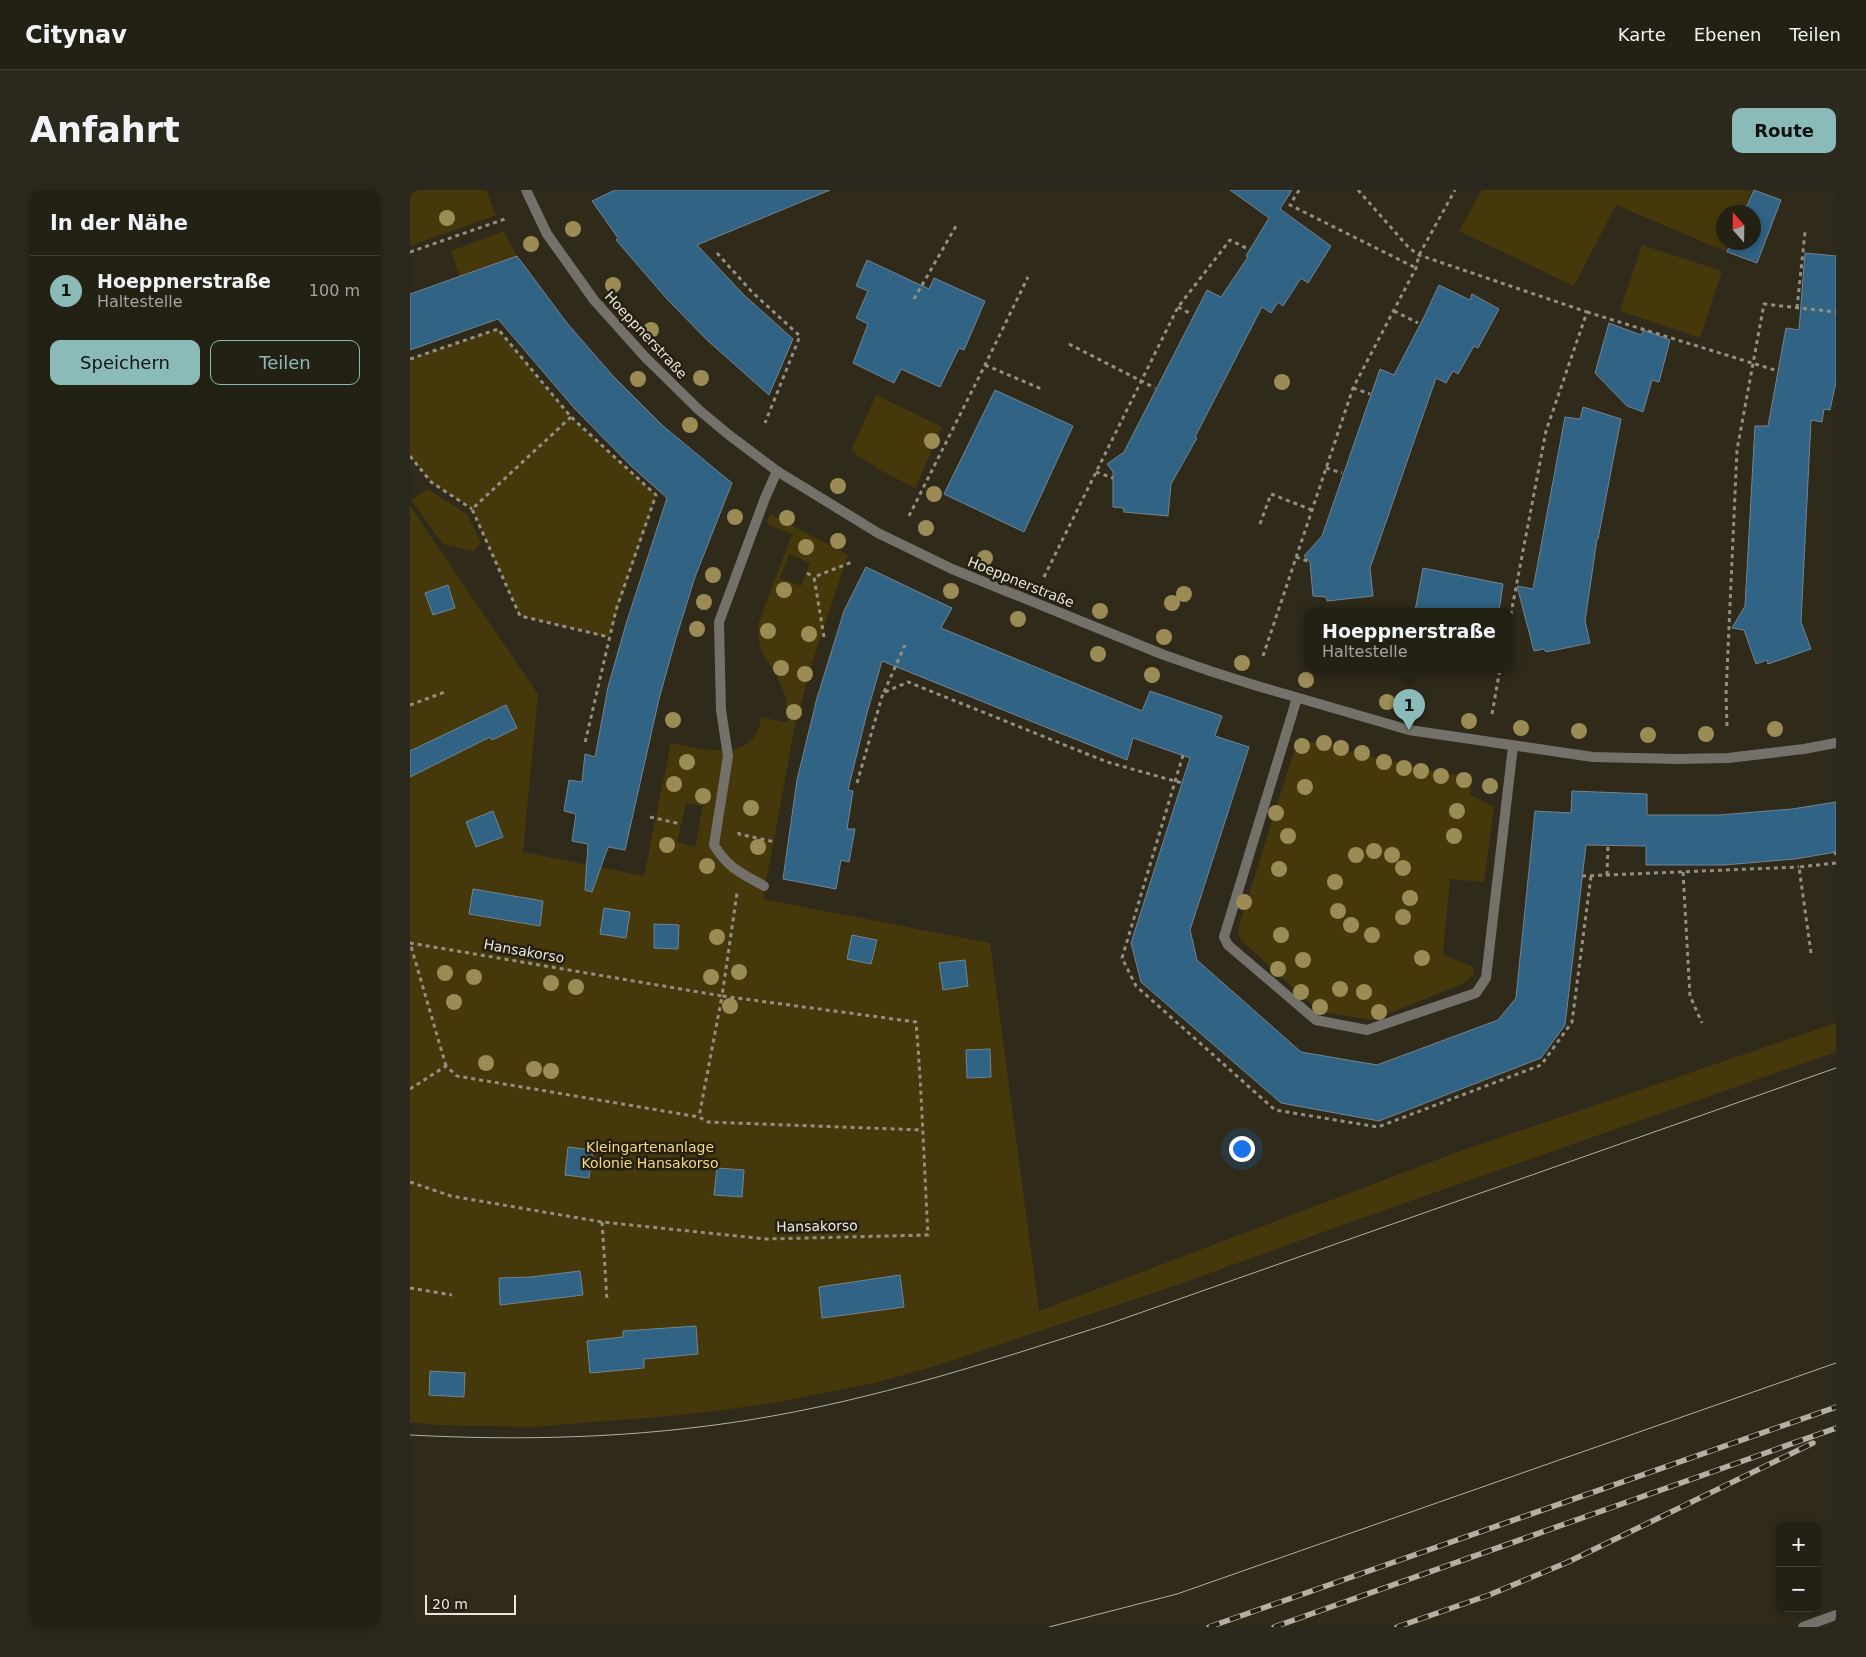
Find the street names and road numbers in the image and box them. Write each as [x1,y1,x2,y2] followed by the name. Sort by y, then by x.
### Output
[602,288,690,382] street label: Hoeppnerstraße
[965,553,1077,611] street label: Hoeppnerstraße
[482,936,566,966] street label: Hansakorso
[776,1217,858,1235] street label: Hansakorso

